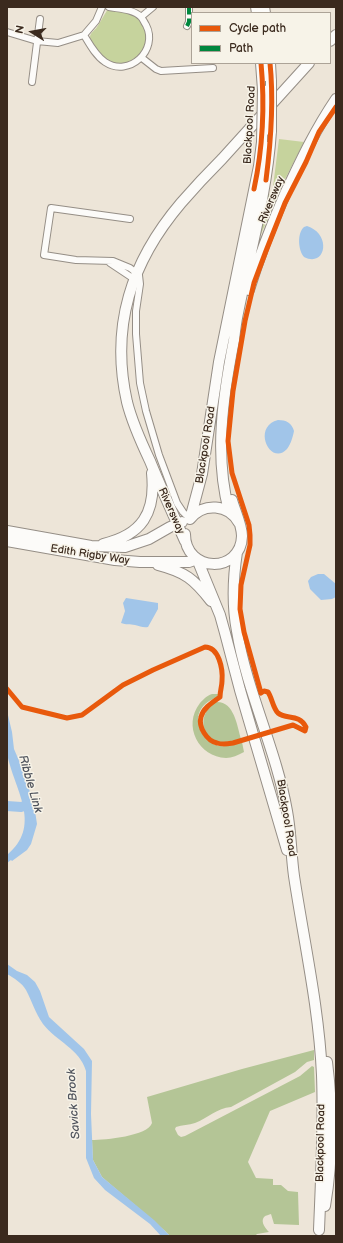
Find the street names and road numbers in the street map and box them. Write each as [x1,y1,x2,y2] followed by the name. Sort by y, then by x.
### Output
[241,86,259,164] street label: Blackpool Road
[256,175,288,225] street label: Riversway
[193,405,219,485] street label: Blackpool Road
[155,486,187,536] street label: Riversway
[50,542,130,568] street label: Edith Rigby Way
[273,778,299,858] street label: Blackpool Road
[314,1104,328,1182] street label: Blackpool Road

